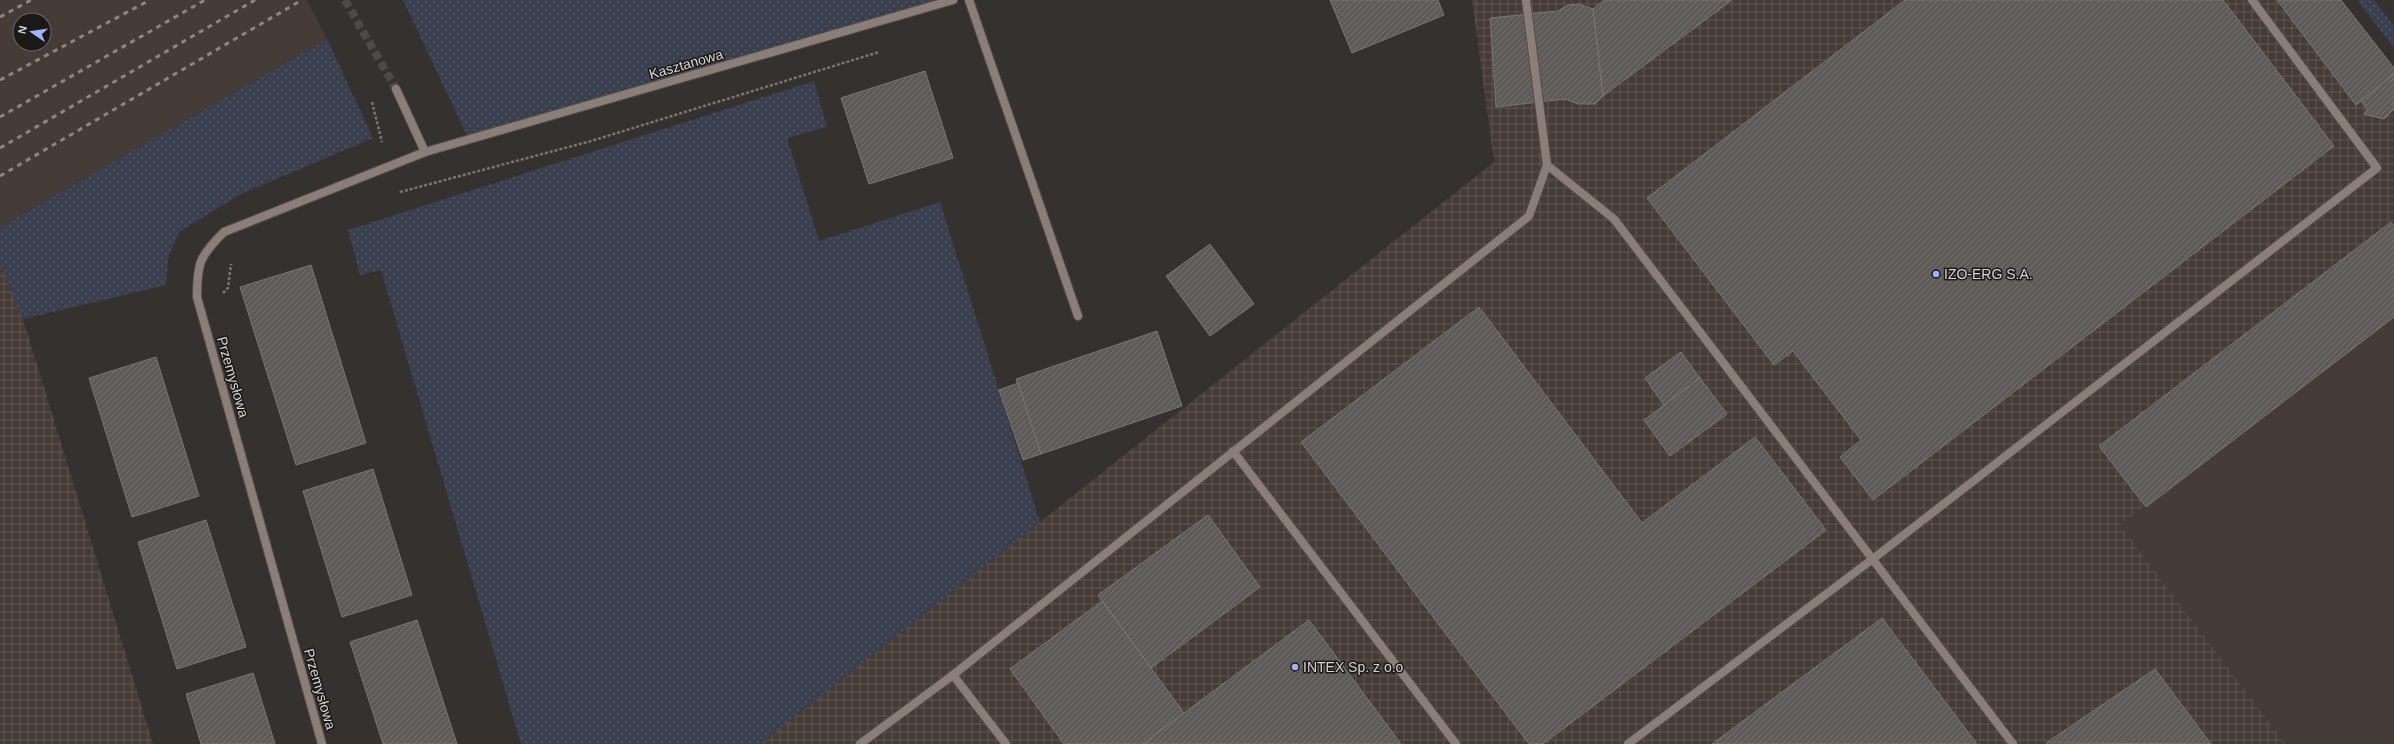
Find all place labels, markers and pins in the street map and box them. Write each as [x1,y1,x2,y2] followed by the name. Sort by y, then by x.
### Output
[1944,266,2033,282] place label: IZO-ERG S.A.
[1931,269,1941,279] marker: IZO-ERG S.A.
[1303,659,1404,675] place label: INTEX Sp. z o.o
[1290,662,1300,672] marker: INTEX Sp. z o.o

